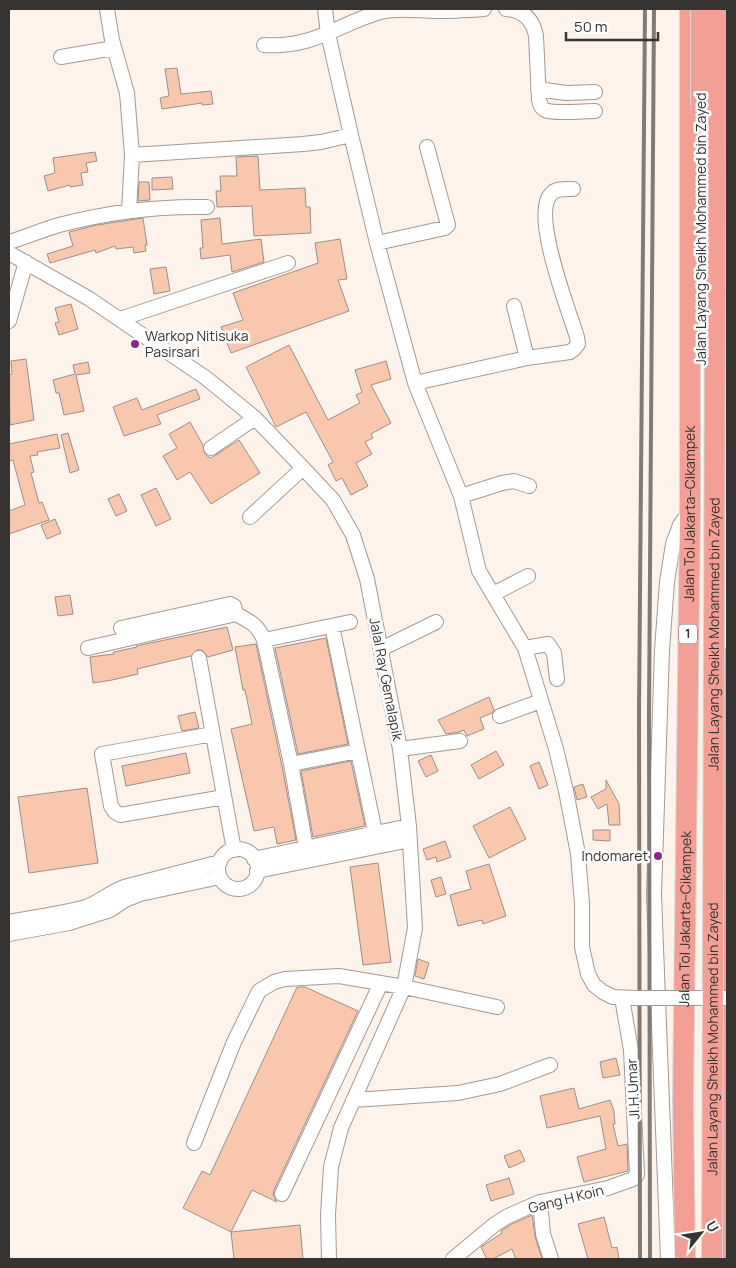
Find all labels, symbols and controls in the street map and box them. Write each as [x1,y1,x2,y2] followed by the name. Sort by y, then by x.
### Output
[566,10,658,42] scale bar
[574,16,608,37] text: 50 m
[691,92,710,366] street label: Jalan Layang Sheikh Mohammed bin Zayed
[145,326,249,361] place label: Warkop Nitisuka Pasirsari
[129,338,141,350] marker: Warkop Nitisuka Pasirsari
[679,425,699,602] street label: Jalan Tol Jakarta–Cikampek
[704,497,723,771] street label: Jalan Layang Sheikh Mohammed bin Zayed
[365,616,408,743] street label: Jalal Ray Gemalapik
[679,624,697,644] road number: 1
[674,830,695,1007] street label: Jalan Tol Jakarta–Cikampek
[582,846,648,865] place label: Indomaret
[652,850,664,862] marker: Indomaret
[702,902,722,1176] street label: Jalan Layang Sheikh Mohammed bin Zayed
[621,1058,644,1120] street label: JI.H.Umar
[526,1180,606,1217] street label: Gang H Koin
[676,1208,726,1258] north arrow
[702,1217,723,1235] text: U

